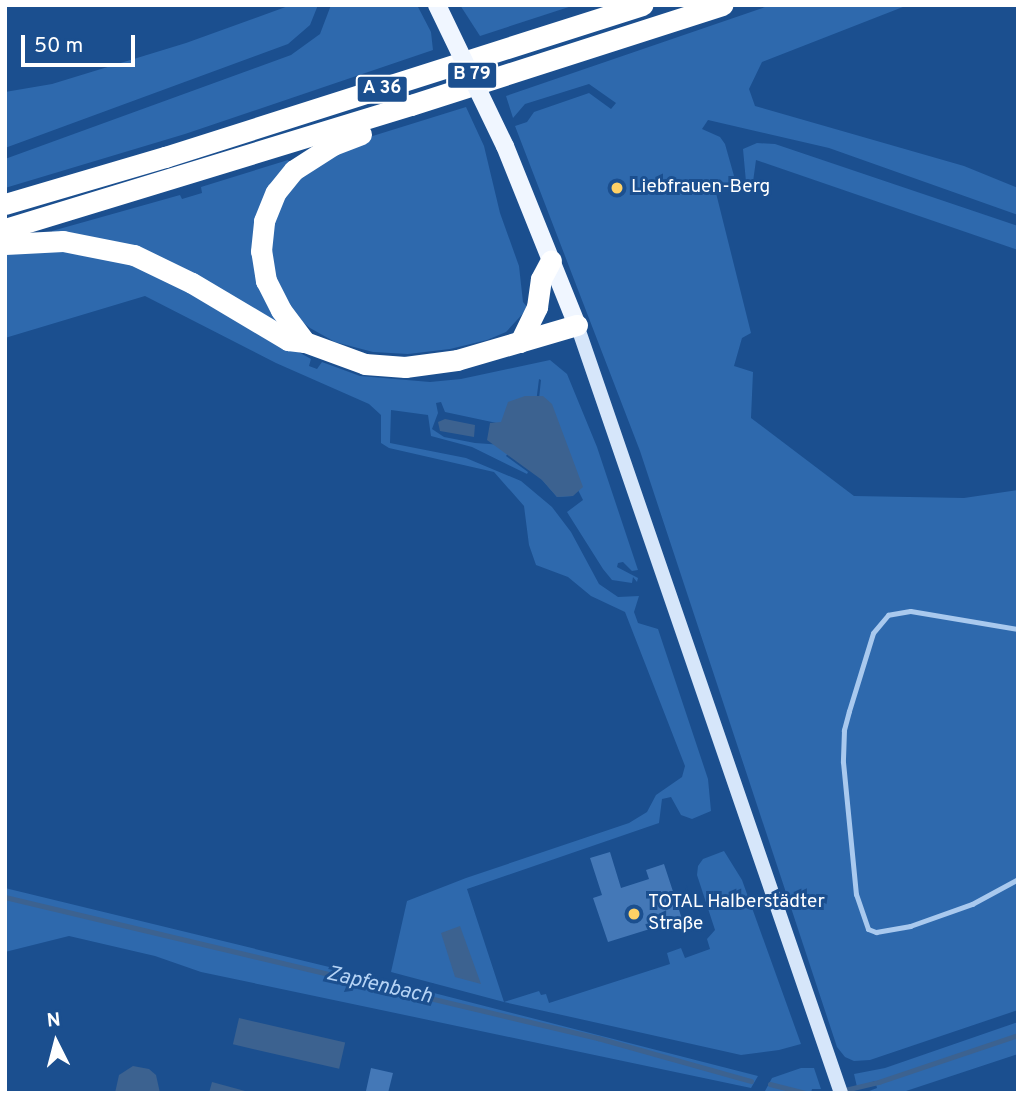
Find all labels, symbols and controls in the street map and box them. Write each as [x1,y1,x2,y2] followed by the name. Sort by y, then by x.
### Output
[24,21,138,65] scale bar
[34,33,83,60] text: 50 m
[446,60,498,90] road number: B 79
[354,74,410,104] road number: A 36
[631,177,770,199] place label: Liebfrauen-Berg
[609,180,625,196] marker: Liebfrauen-Berg
[648,892,825,936] place label: TOTAL Halberstädter Straße
[626,906,642,922] marker: TOTAL Halberstädter Straße
[324,962,434,1010] water label: Zapfenbach
[21,1007,91,1077] north arrow
[46,1008,62,1034] text: N

